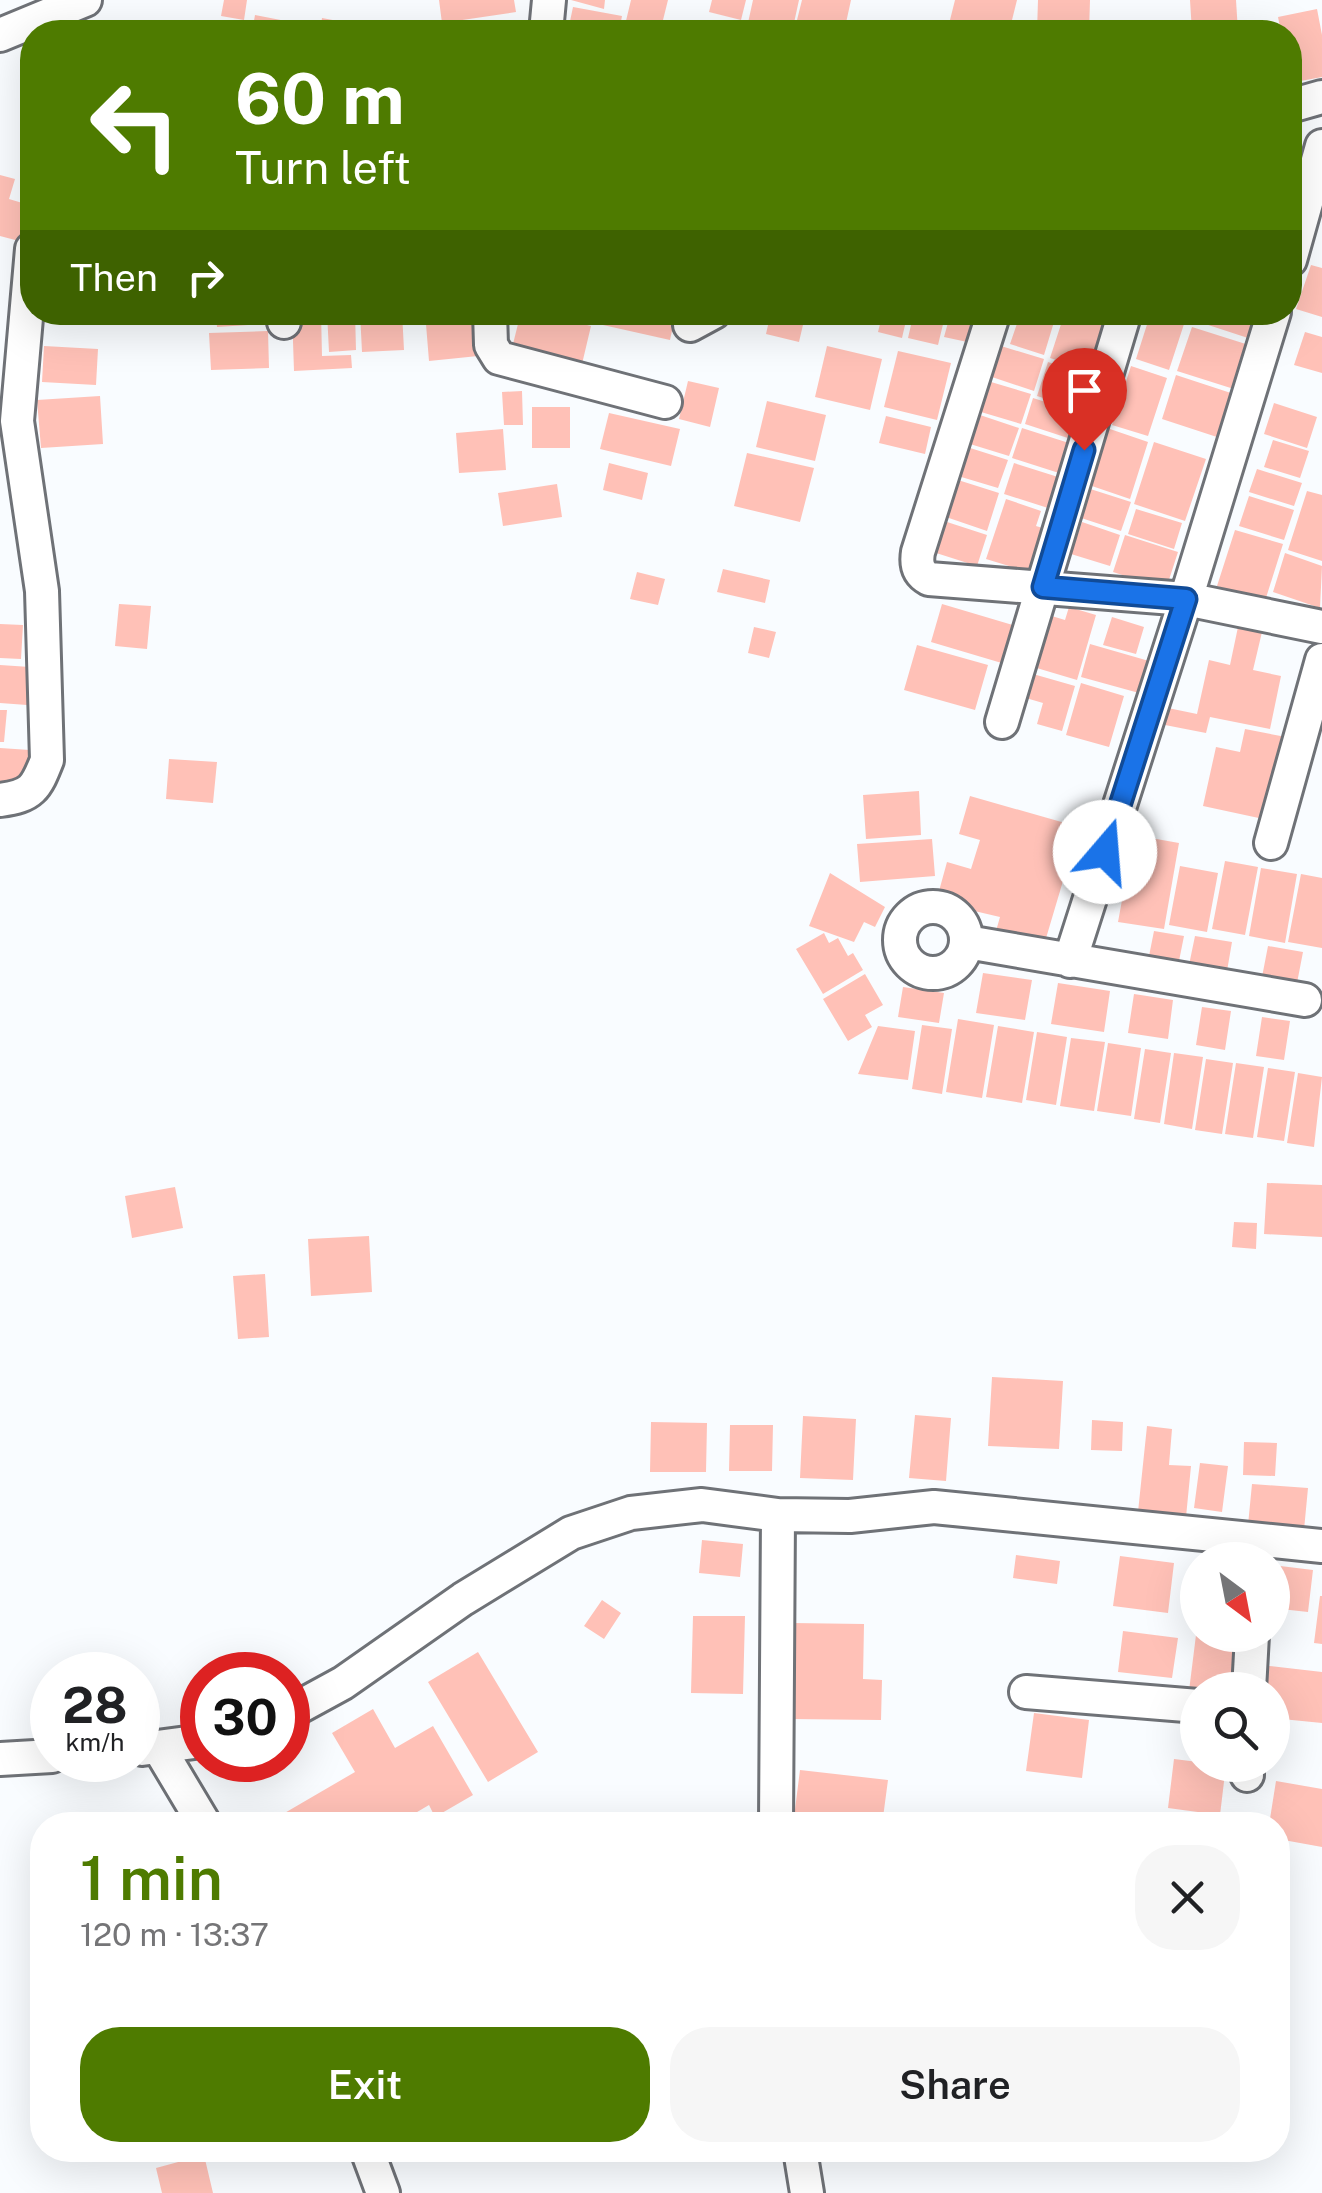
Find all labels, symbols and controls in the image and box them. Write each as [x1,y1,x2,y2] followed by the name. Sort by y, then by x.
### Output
[235,57,405,140] text: 60 m
[70,60,200,190] icon: left
[235,141,411,194] text: Turn left
[178,250,233,305] icon: right
[70,255,158,300] text: Then
[1042,348,1127,451] pin
[1057,363,1112,418] icon: arrive
[1053,800,1157,904] position arrow
[1180,1542,1290,1652] north arrow
[1180,1542,1290,1782] map controls
[180,1652,310,1782] speed limit sign: 30
[1180,1672,1290,1782] button: search
[62,1675,128,1734] text: 28
[66,1727,124,1757] text: km/h
[80,1843,223,1914] text: 1 min
[1135,1845,1240,1950] button: close
[80,1916,269,1953] text: 120 m · 13:37
[80,2027,650,2142] button: Exit
[670,2027,1240,2142] button: Share

